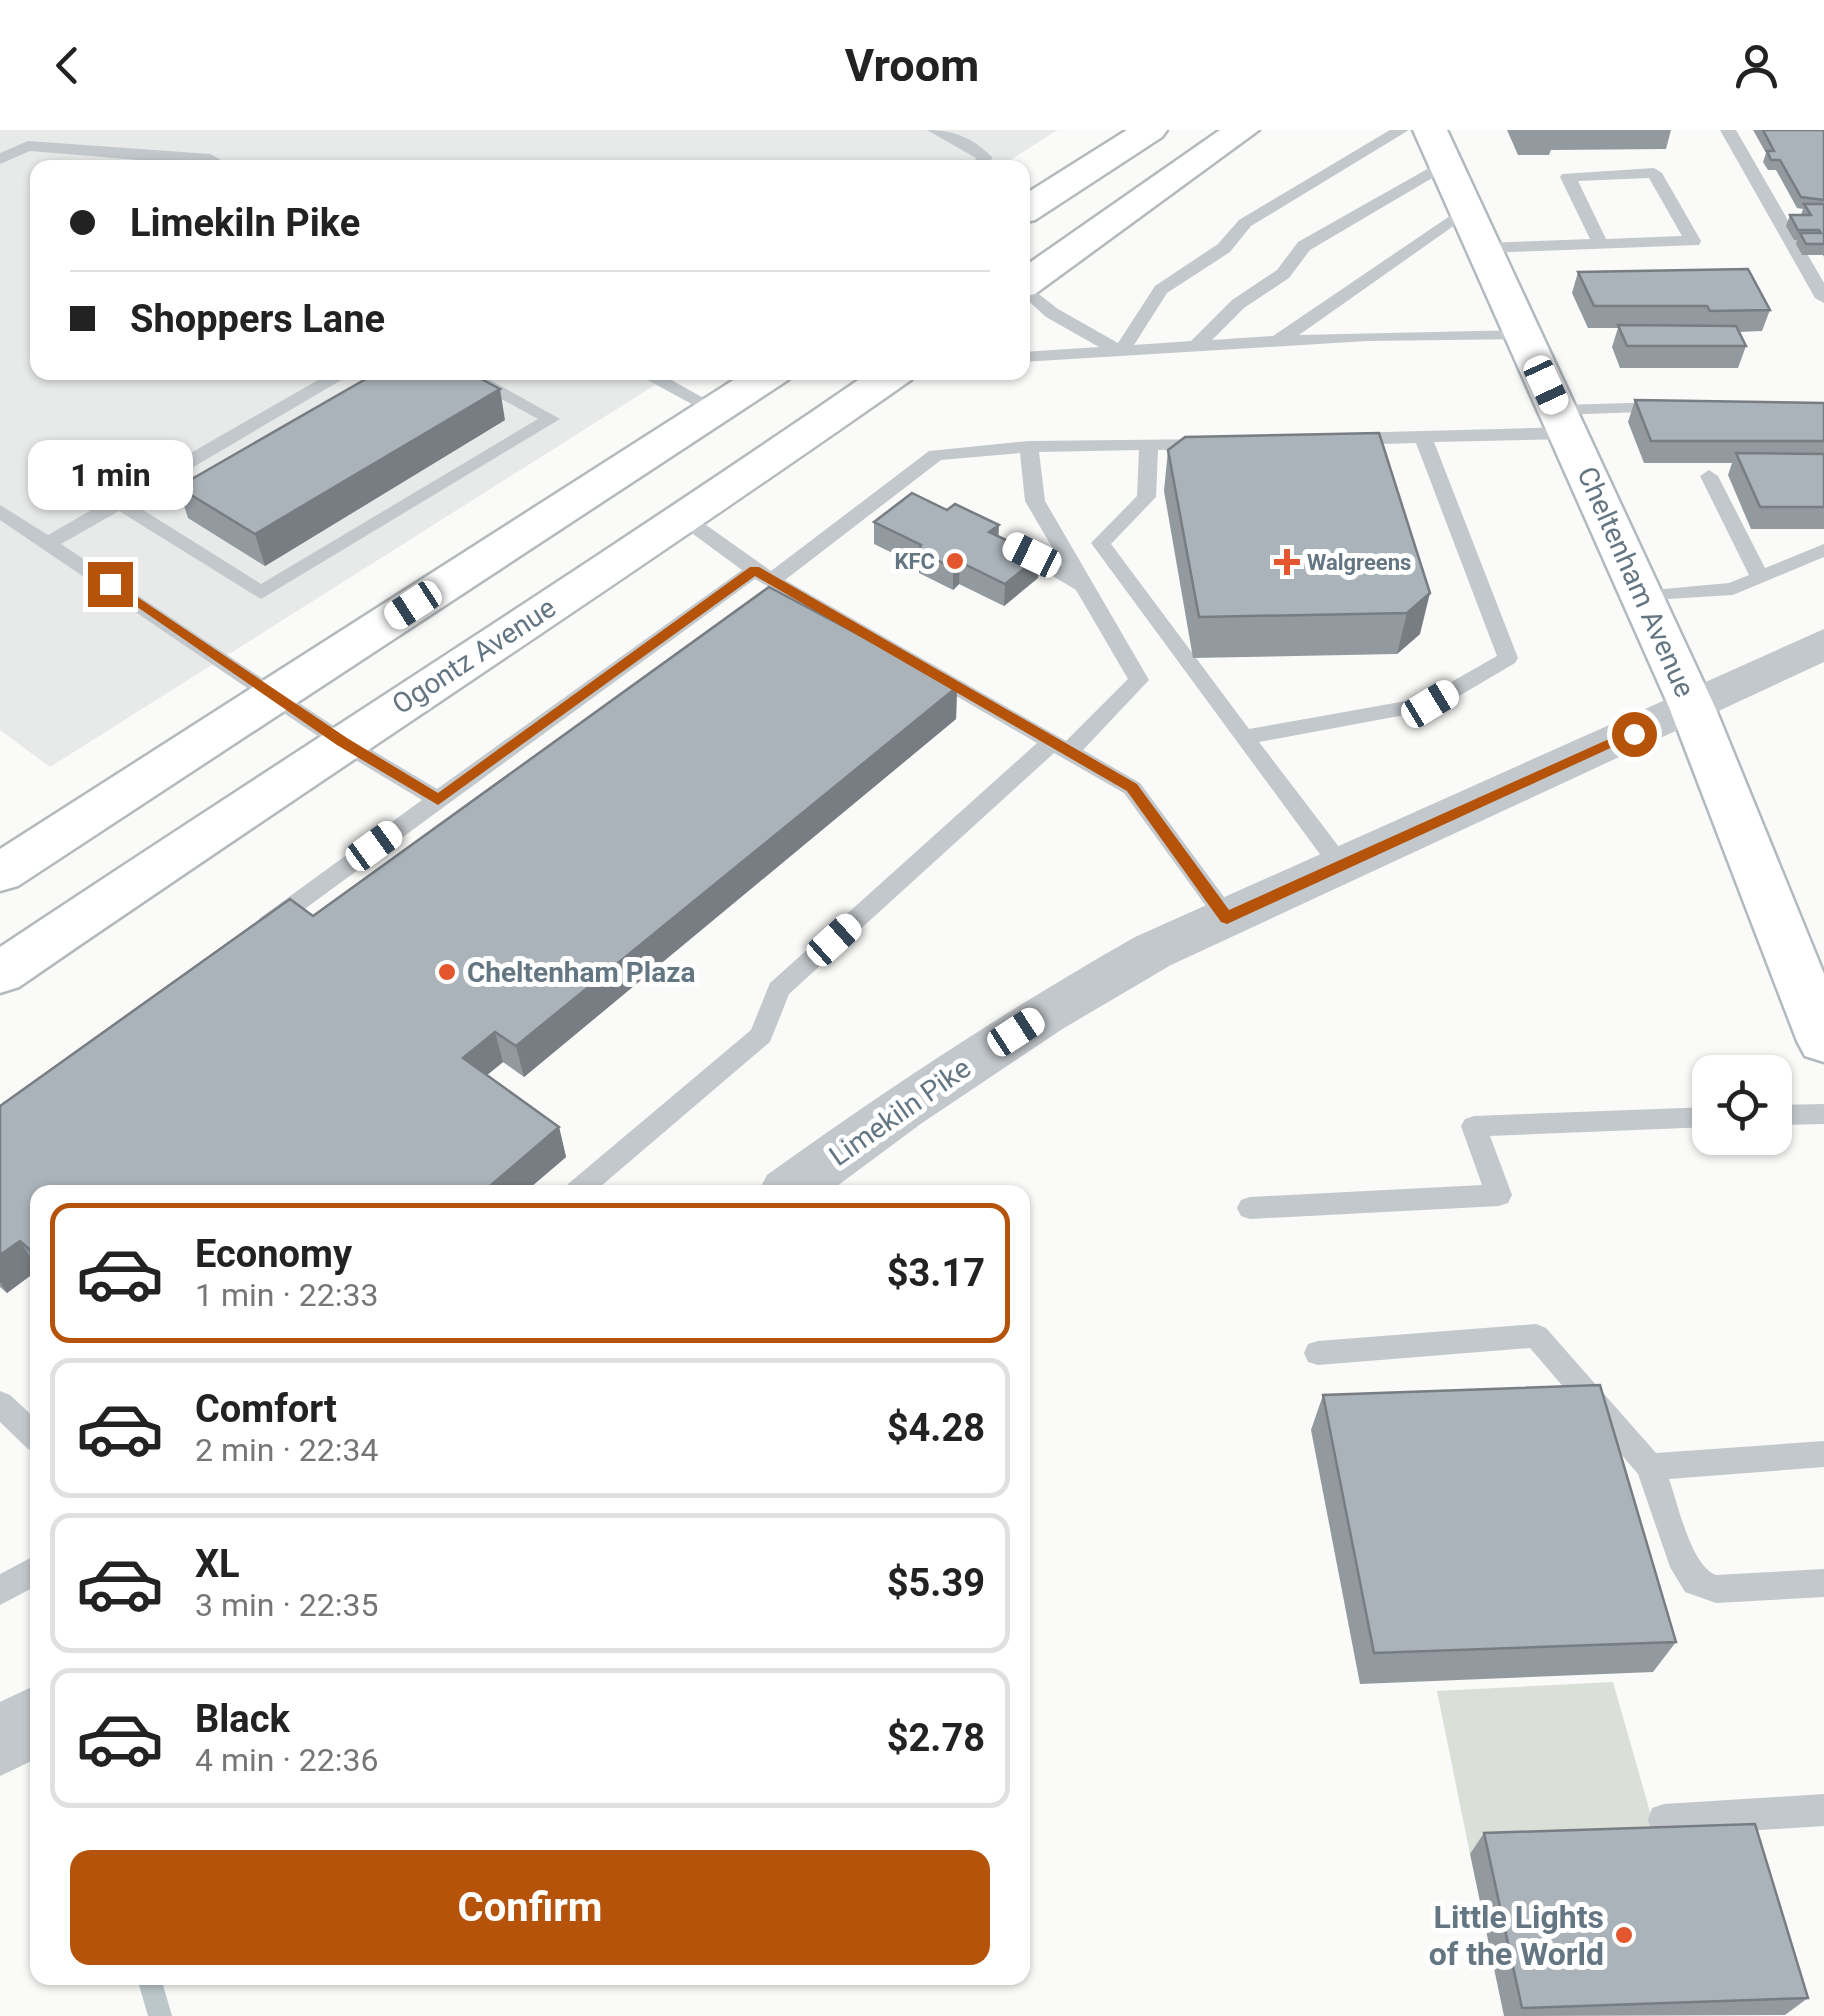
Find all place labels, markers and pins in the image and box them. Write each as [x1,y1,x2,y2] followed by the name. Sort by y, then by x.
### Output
[895,549,935,574] place label: KFC
[944,550,966,572] marker: KFC
[1307,550,1411,575] place label: Walgreens
[1276,551,1298,573] marker: Walgreens
[467,956,695,989] place label: Cheltenham Plaza
[436,961,458,983] marker: Cheltenham Plaza
[1429,1898,1604,1973] place label: Little Lights of the World
[1613,1924,1635,1946] marker: Little Lights of the World

